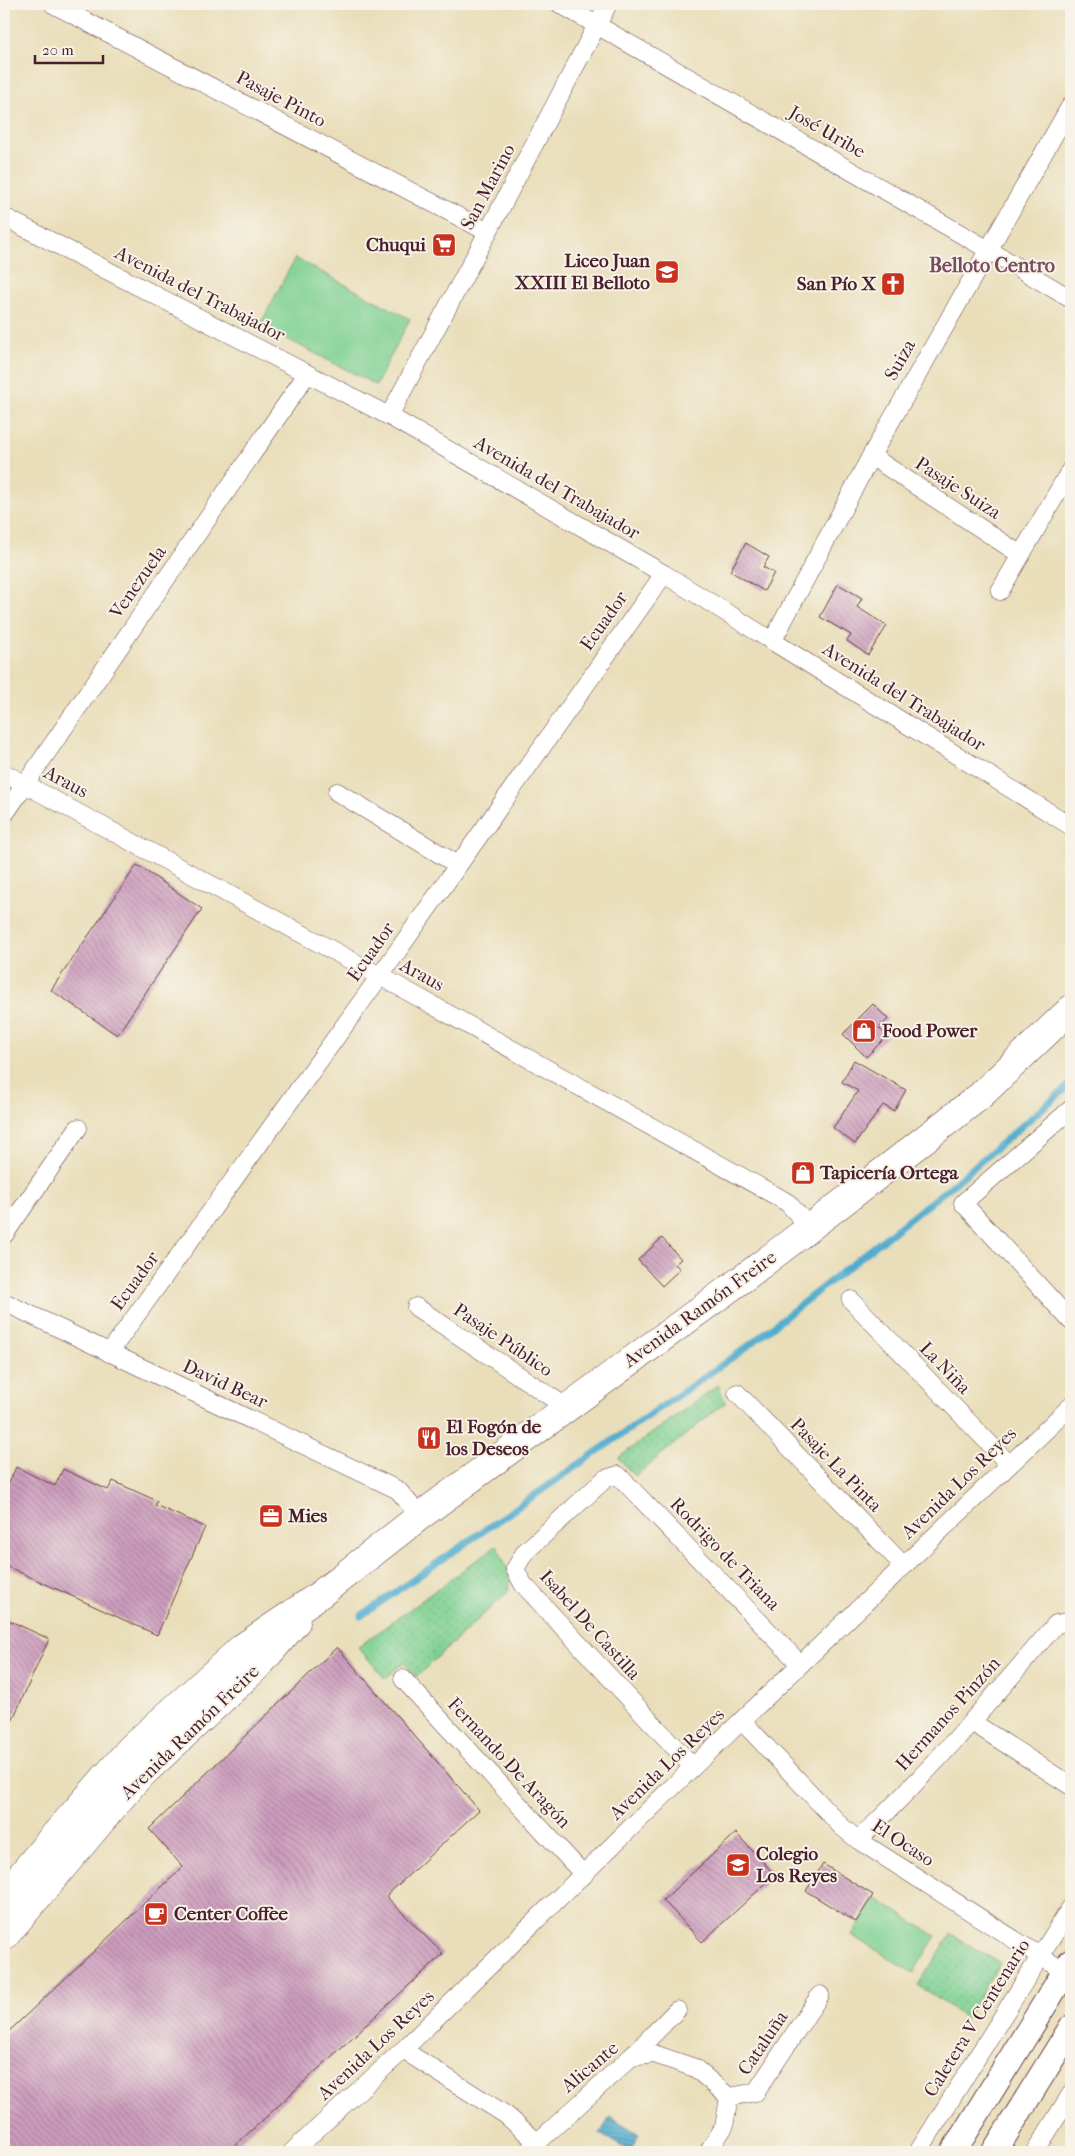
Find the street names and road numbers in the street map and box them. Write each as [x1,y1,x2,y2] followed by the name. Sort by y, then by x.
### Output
[232,66,330,132] street label: Pasaje Pinto
[783,100,869,163] street label: José Uribe
[456,140,520,234] street label: San Marino
[110,241,289,347] street label: Avenida del Trabajador
[880,336,920,384] street label: Suiza
[469,431,645,545] street label: Avenida del Trabajador
[911,452,1005,524] street label: Pasaje Suiza
[104,541,171,623] street label: Venezuela
[576,586,633,655] street label: Ecuador
[818,637,990,757] street label: Avenida del Trabajador
[39,761,92,803] street label: Araus
[343,917,400,986] street label: Ecuador
[395,954,448,996] street label: Araus
[618,1246,781,1373] street label: Avenida Ramón Freire
[106,1247,164,1315] street label: Ecuador
[449,1299,557,1381] street label: Pasaje Público
[915,1337,975,1399] street label: La Niña
[179,1355,272,1414] street label: David Bear
[786,1413,886,1517] street label: Pasaje La Pinta
[896,1423,1021,1544] street label: Avenida Los Reyes
[665,1493,785,1615] street label: Rodrigo de Triana
[535,1566,645,1685] street label: Isabel De Castilla
[891,1653,1005,1775] street label: Hermanos Pinzón
[115,1660,264,1804] street label: Avenida Ramón Freire
[443,1693,575,1833] street label: Fernando De Aragón
[604,1704,729,1825] street label: Avenida Los Reyes
[868,1815,939,1871] street label: El Ocaso
[919,1935,1035,2101] street label: Caletera V Centenario
[312,1985,439,2105] street label: Avenida Los Reyes
[734,2006,793,2079] street label: Cataluña
[556,2037,623,2098] street label: Alicante

